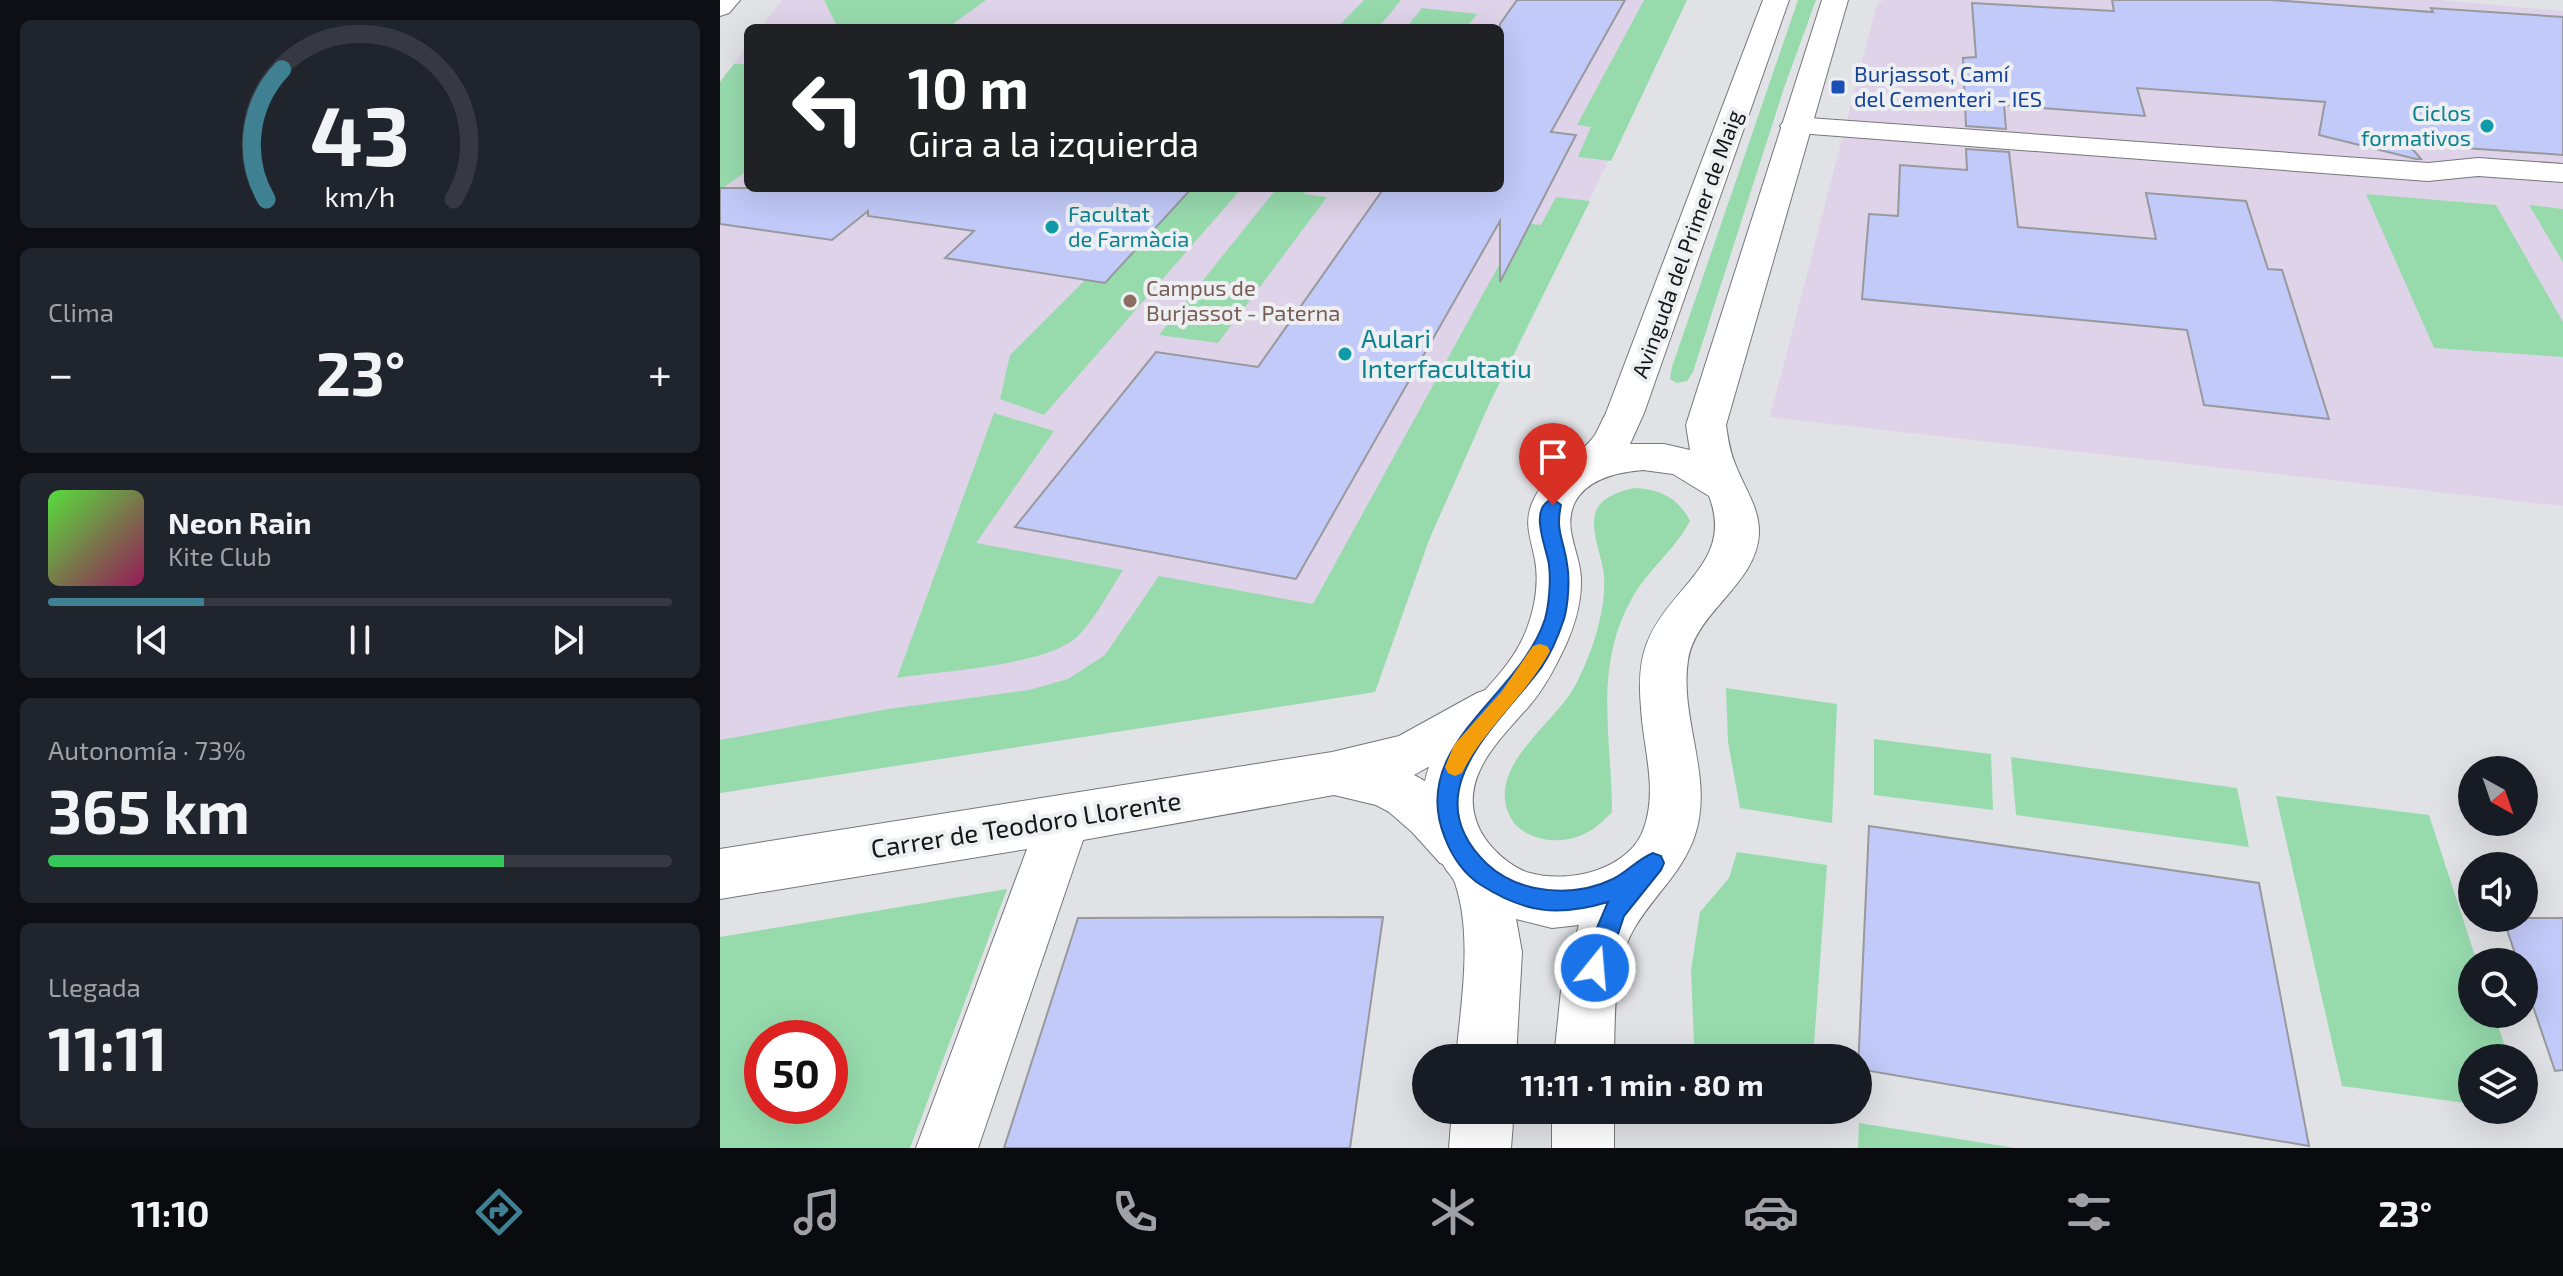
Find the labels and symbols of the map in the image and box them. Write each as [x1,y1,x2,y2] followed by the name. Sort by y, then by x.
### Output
[1854,60,2042,111] place label: Burjassot, Camí del Cementeri - IES
[1829,78,1847,96] marker: Burjassot, Camí del Cementeri - IES
[2361,99,2471,150] place label: Ciclos formativos
[1625,106,1747,381] street label: Avinguda del Primer de Maig
[2478,117,2496,135] marker: Ciclos formativos
[1068,200,1189,251] place label: Facultat de Farmàcia
[1043,218,1061,236] marker: Facultat de Farmàcia
[1146,274,1340,326] place label: Campus de Burjassot - Paterna
[1121,292,1139,310] marker: Campus de Burjassot - Paterna
[1361,322,1532,383] place label: Aulari Interfacultatiu
[1336,345,1354,363] marker: Aulari Interfacultatiu
[1519,423,1587,505] pin
[2458,756,2538,836] north arrow
[869,784,1183,863] street label: Carrer de Teodoro Llorente
[1553,926,1637,1010] position arrow
[744,1020,848,1124] speed limit sign: 50

